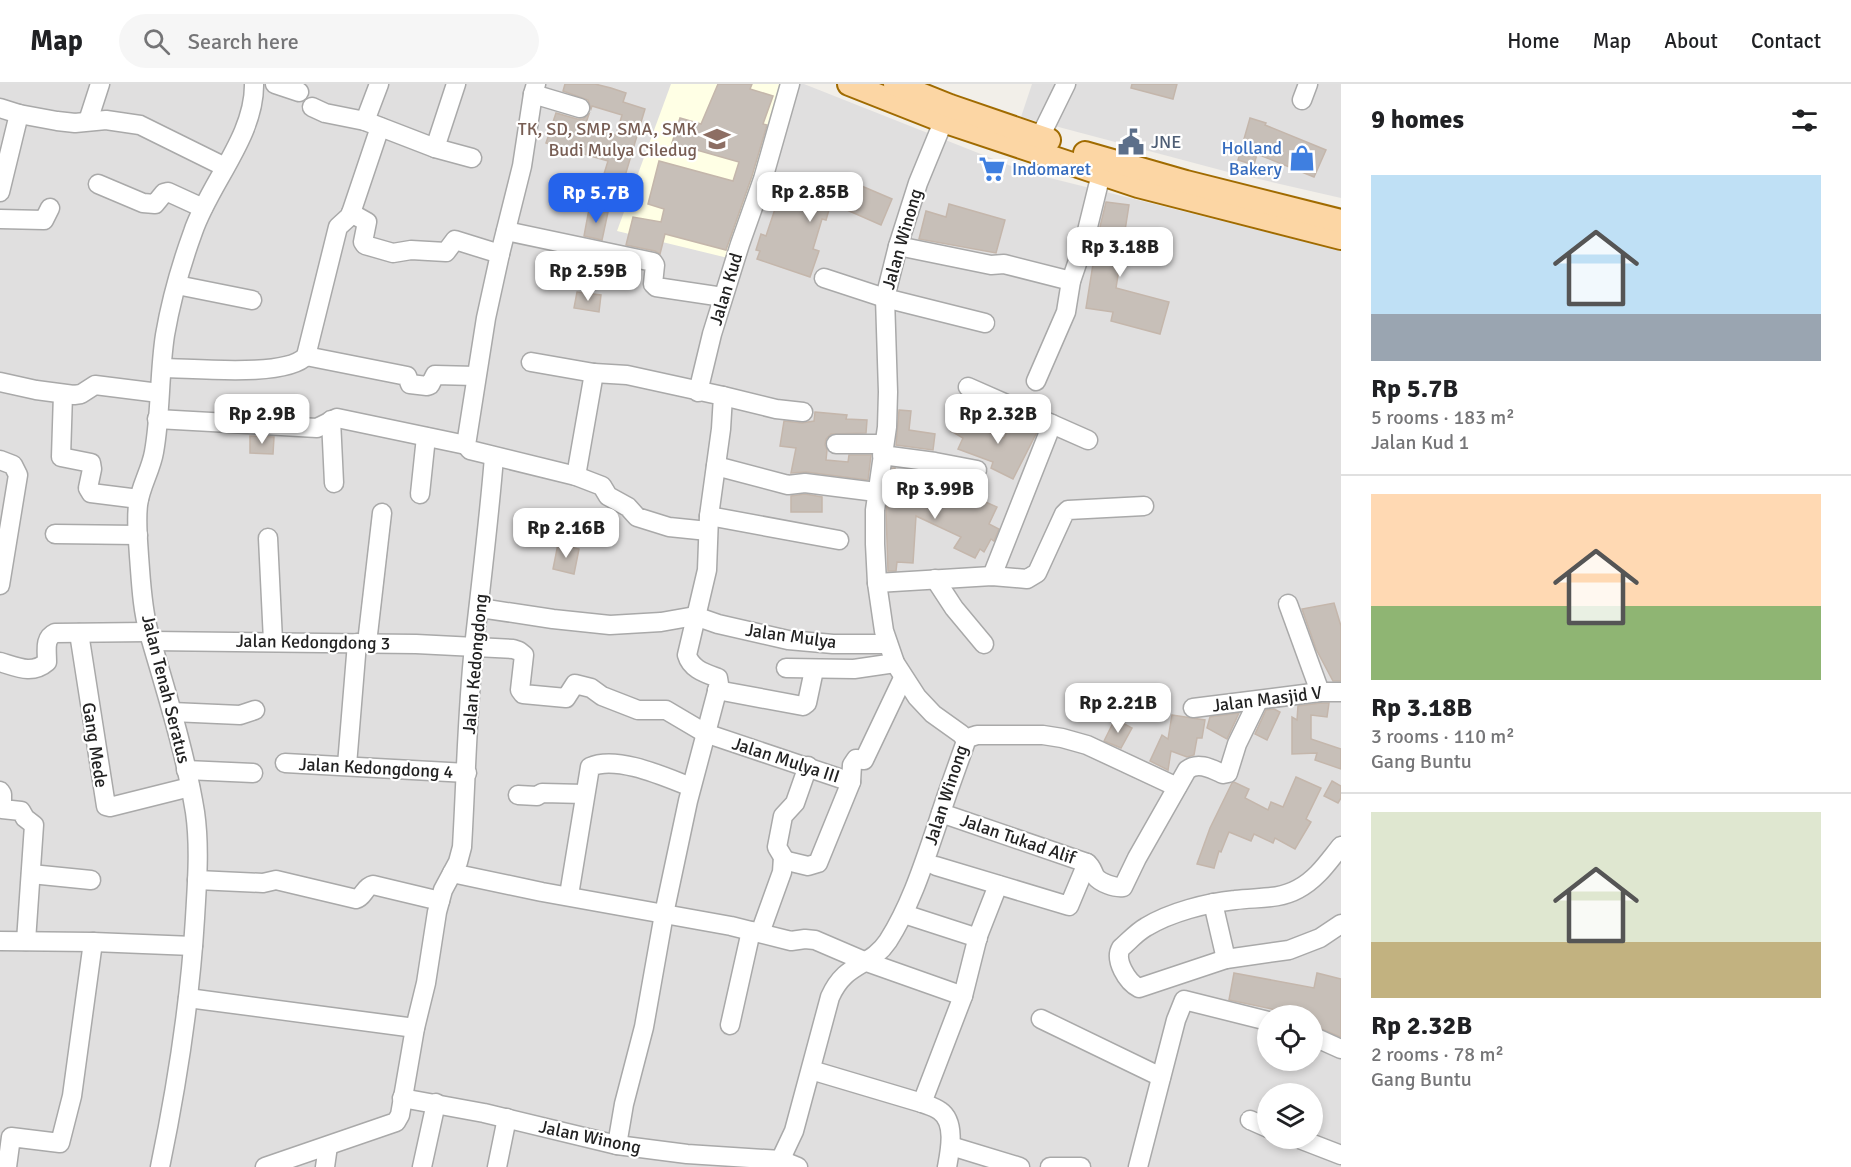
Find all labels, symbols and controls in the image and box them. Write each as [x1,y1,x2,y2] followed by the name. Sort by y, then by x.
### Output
[119,14,539,68] search box
[30,24,83,58] text: Map
[140,25,173,58] icon: search
[188,28,299,55] text: Search here
[1507,28,1560,54] text: Home
[1593,28,1631,54] text: Map
[1664,28,1718,54] text: About
[1751,28,1821,54] text: Contact
[1371,104,1464,136] text: 9 homes
[1788,104,1821,137] icon: filters
[518,118,697,161] place label: TK, SD, SMP, SMA, SMK Budi Mulya Ciledug
[702,124,732,154] school or university icon: TK, SD, SMP, SMA, SMK Budi Mulya Ciledug
[1116,127,1146,157] public building icon: JNE
[1151,131,1182,153] place label: JNE
[1222,137,1283,180] place label: Holland Bakery
[1287,143,1317,173] shop icon: Holland Bakery
[977,154,1007,184] supermarket icon: Indomaret
[1012,158,1091,180] place label: Indomaret
[748,172,872,223] pin: Rp 2.85B
[541,173,651,224] pin: Rp 5.7B
[771,179,849,204] text: Rp 2.85B
[562,180,630,205] text: Rp 5.7B
[877,186,927,292] street label: Jalan Winong
[1542,214,1650,322] icon: home
[1058,227,1182,278] pin: Rp 3.18B
[1081,234,1159,259] text: Rp 3.18B
[705,250,747,328] street label: Jalan Kud
[526,251,650,302] pin: Rp 2.59B
[549,258,627,283] text: Rp 2.59B
[1371,373,1458,405] text: Rp 5.7B
[207,394,317,445] pin: Rp 2.9B
[936,394,1060,445] pin: Rp 2.32B
[228,401,296,426] text: Rp 2.9B
[959,401,1037,426] text: Rp 2.32B
[1371,405,1515,430] text: 5 rooms · 183 m²
[1371,430,1469,455] text: Jalan Kud 1
[873,469,997,520] pin: Rp 3.99B
[896,476,974,501] text: Rp 3.99B
[504,508,628,559] pin: Rp 2.16B
[527,515,605,540] text: Rp 2.16B
[1542,533,1650,641] icon: home
[458,593,492,735] street label: Jalan Kedongdong
[137,612,195,766] street label: Jalan Tenah Seratus
[744,619,838,653] street label: Jalan Mulya
[236,630,390,654] street label: Jalan Kedongdong 3
[1211,681,1324,717] street label: Jalan Masjid V
[1056,683,1180,734] pin: Rp 2.21B
[1079,690,1157,715] text: Rp 2.21B
[1371,692,1472,724] text: Rp 3.18B
[77,701,113,789] street label: Gang Mede
[1371,724,1515,749] text: 3 rooms · 110 m²
[730,732,842,788] street label: Jalan Mulya III
[920,742,972,848] street label: Jalan Winong
[1371,749,1472,774] text: Gang Buntu
[298,753,454,783] street label: Jalan Kedongdong 4
[957,809,1079,869] street label: Jalan Tukad Alif
[1542,851,1650,959] icon: home
[1257,1005,1323,1149] map controls
[1257,1005,1323,1071] button: locate
[1371,1010,1472,1042] text: Rp 2.32B
[1371,1042,1504,1067] text: 2 rooms · 78 m²
[1371,1067,1472,1092] text: Gang Buntu
[1257,1083,1323,1149] button: layers
[537,1115,643,1159] street label: Jalan Winong

